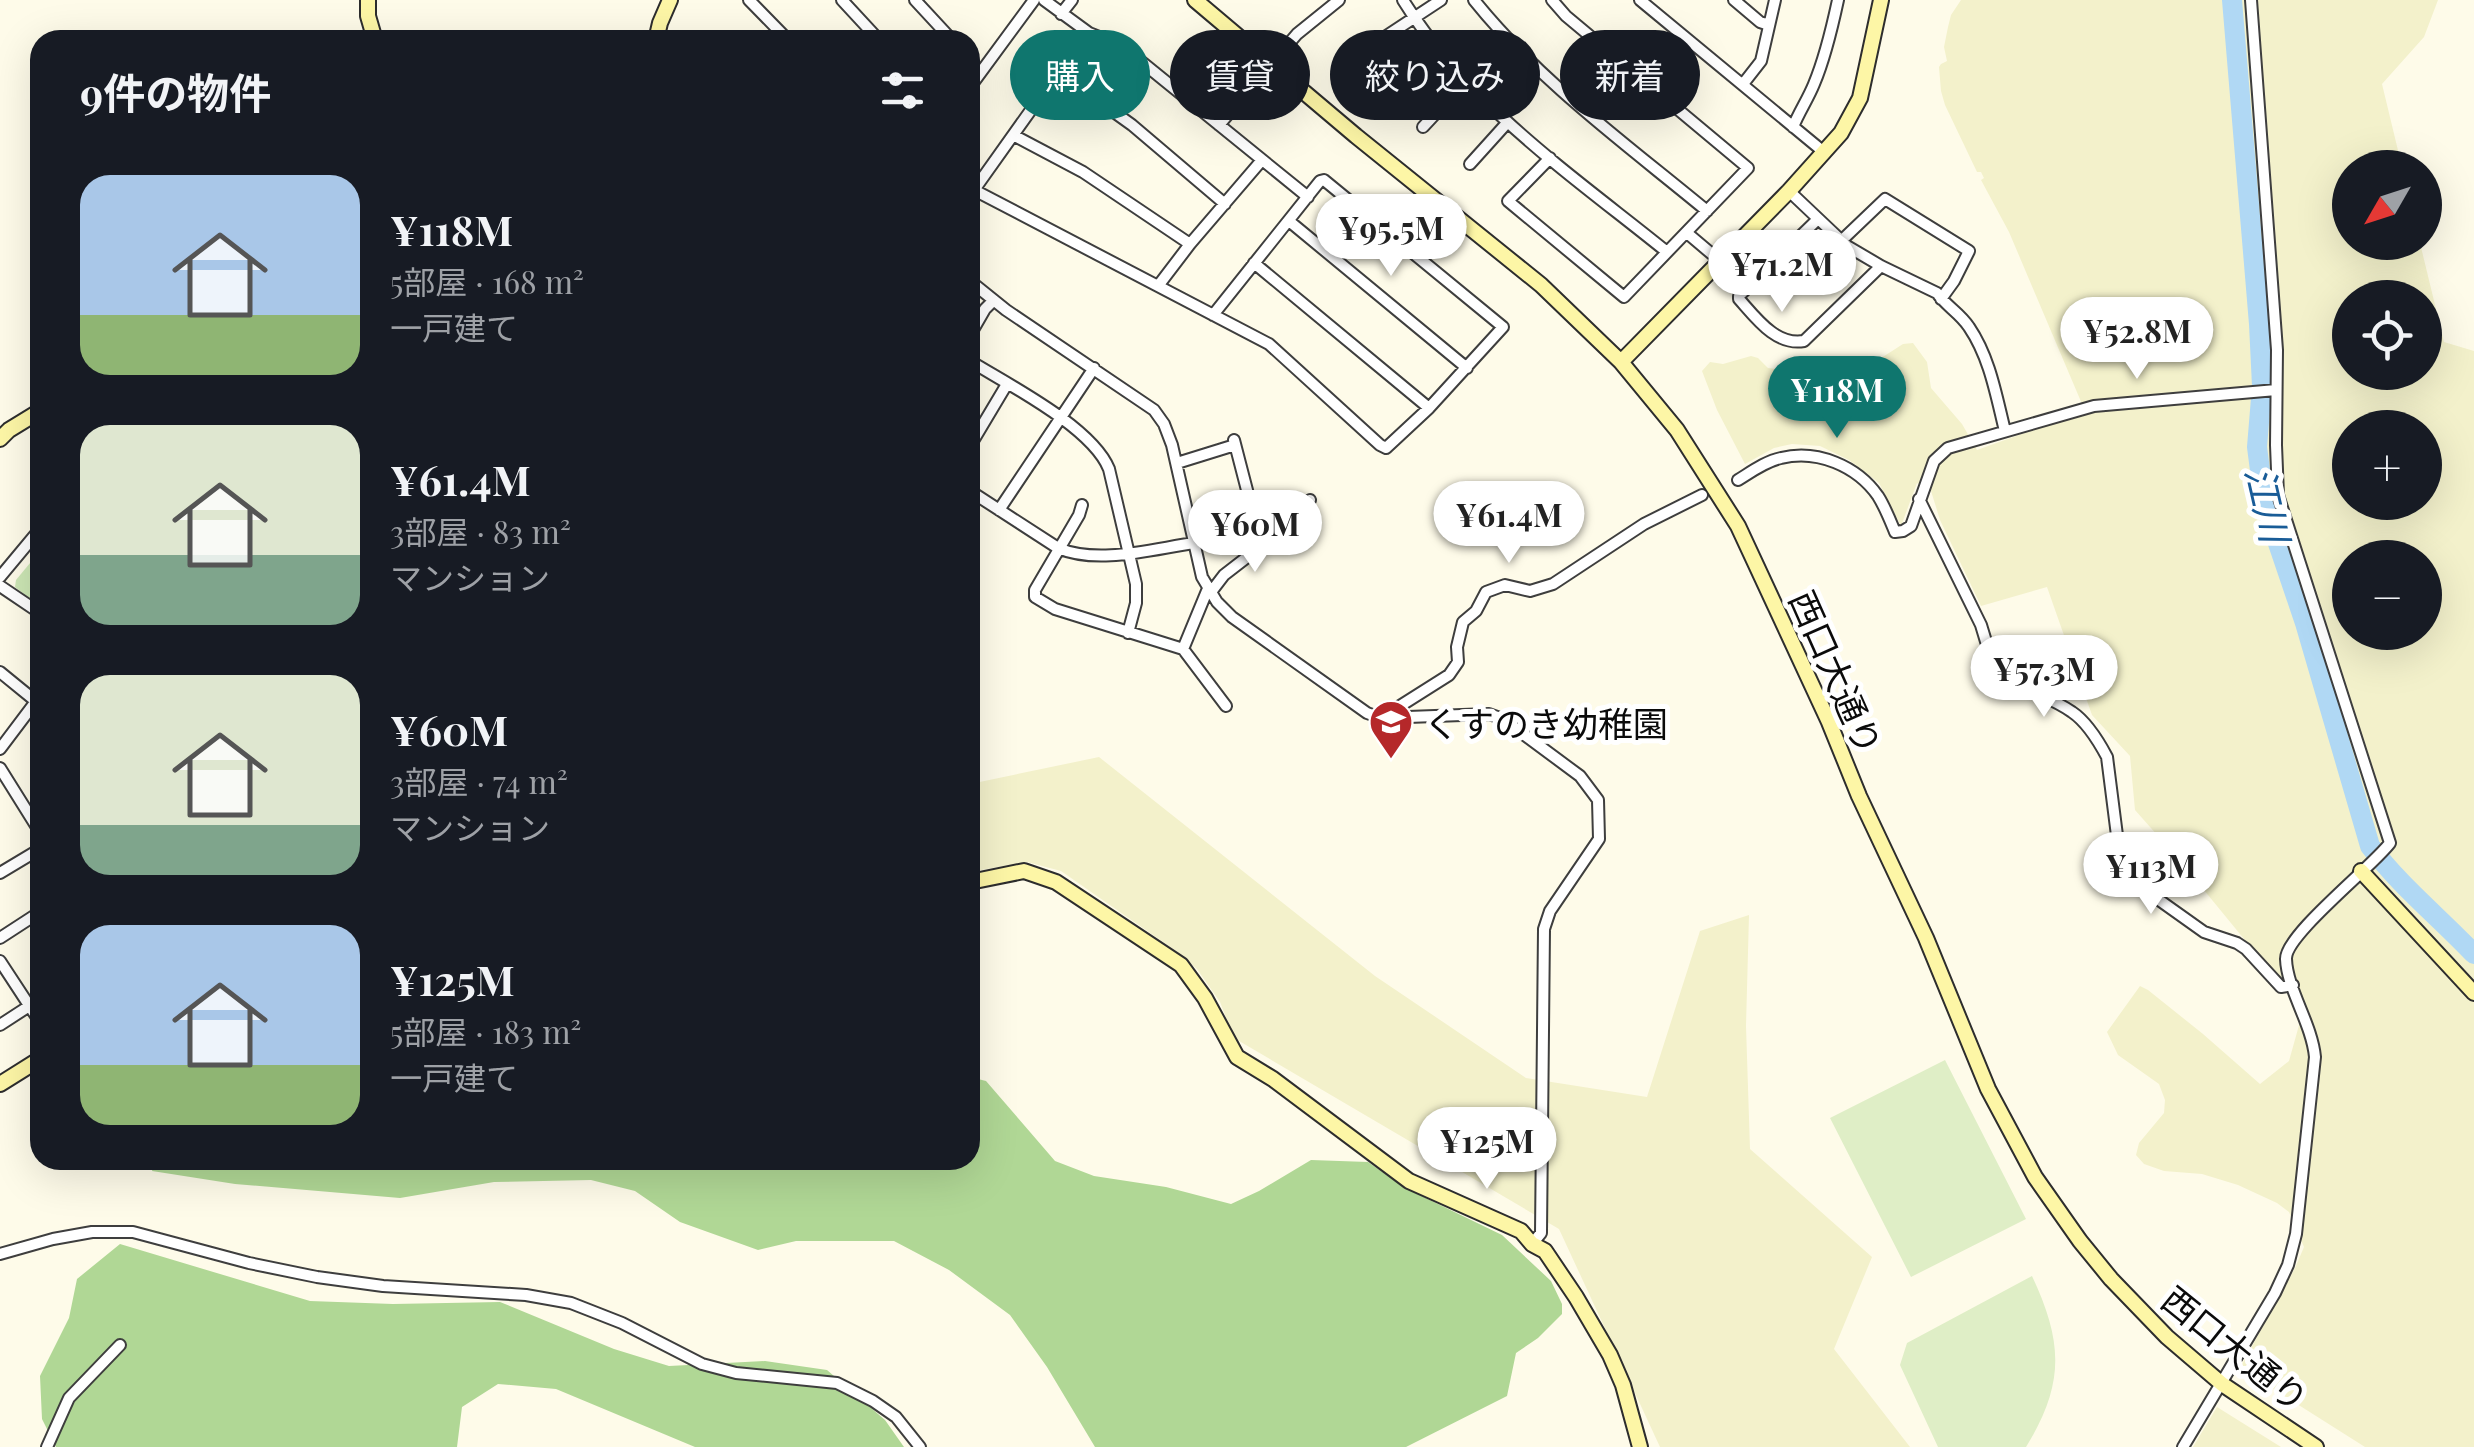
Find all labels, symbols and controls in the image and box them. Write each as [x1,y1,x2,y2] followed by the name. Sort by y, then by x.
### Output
[1010,30,1150,120] chip: 購入
[1170,30,1310,120] chip: 賃貸
[1330,30,1540,120] chip: 絞り込み
[1560,30,1700,120] chip: 新着
[875,63,930,118] icon: filters
[80,64,271,120] text: 9件の物件
[2332,150,2442,260] north arrow
[2332,150,2442,650] map controls
[1310,194,1472,279] pin: ¥95.5M
[390,201,513,257] text: ¥118M
[1338,205,1444,248] text: ¥95.5M
[160,215,280,335] icon: home
[1701,230,1863,315] pin: ¥71.2M
[1730,241,1834,284] text: ¥71.2M
[390,259,584,302] text: 5部屋 · 168 m²
[2332,280,2442,390] button: locate
[2056,297,2218,382] pin: ¥52.8M
[390,305,518,348] text: 一戸建て
[2082,308,2192,351] text: ¥52.8M
[1767,356,1907,441] pin: ¥118M
[1790,367,1884,410] text: ¥118M
[2332,410,2442,520] button: +
[390,451,531,507] text: ¥61.4M
[2236,461,2303,551] water label: 江川
[160,465,280,585] icon: home
[1428,481,1590,566] pin: ¥61.4M
[1196,490,1314,575] pin: ¥60M
[1455,492,1563,535] text: ¥61.4M
[1210,501,1300,544] text: ¥60M
[390,509,571,552] text: 3部屋 · 83 m²
[2332,540,2442,650] button: −
[390,555,550,598] text: マンション
[1780,582,1894,762] street label: 西口大通り
[1963,635,2125,720] pin: ¥57.3M
[1993,646,2095,689] text: ¥57.3M
[1368,699,1414,760] school or university icon: くすのき幼稚園
[1424,699,1668,746] place label: くすのき幼稚園
[390,701,508,757] text: ¥60M
[160,715,280,835] icon: home
[390,759,568,802] text: 3部屋 · 74 m²
[390,805,550,848] text: マンション
[2081,832,2221,917] pin: ¥113M
[2105,843,2197,886] text: ¥113M
[390,951,515,1007] text: ¥125M
[160,965,280,1085] icon: home
[390,1009,581,1052] text: 5部屋 · 183 m²
[390,1055,518,1098] text: 一戸建て
[1417,1107,1557,1192] pin: ¥125M
[1439,1118,1535,1161] text: ¥125M
[2153,1275,2319,1421] street label: 西口大通り

